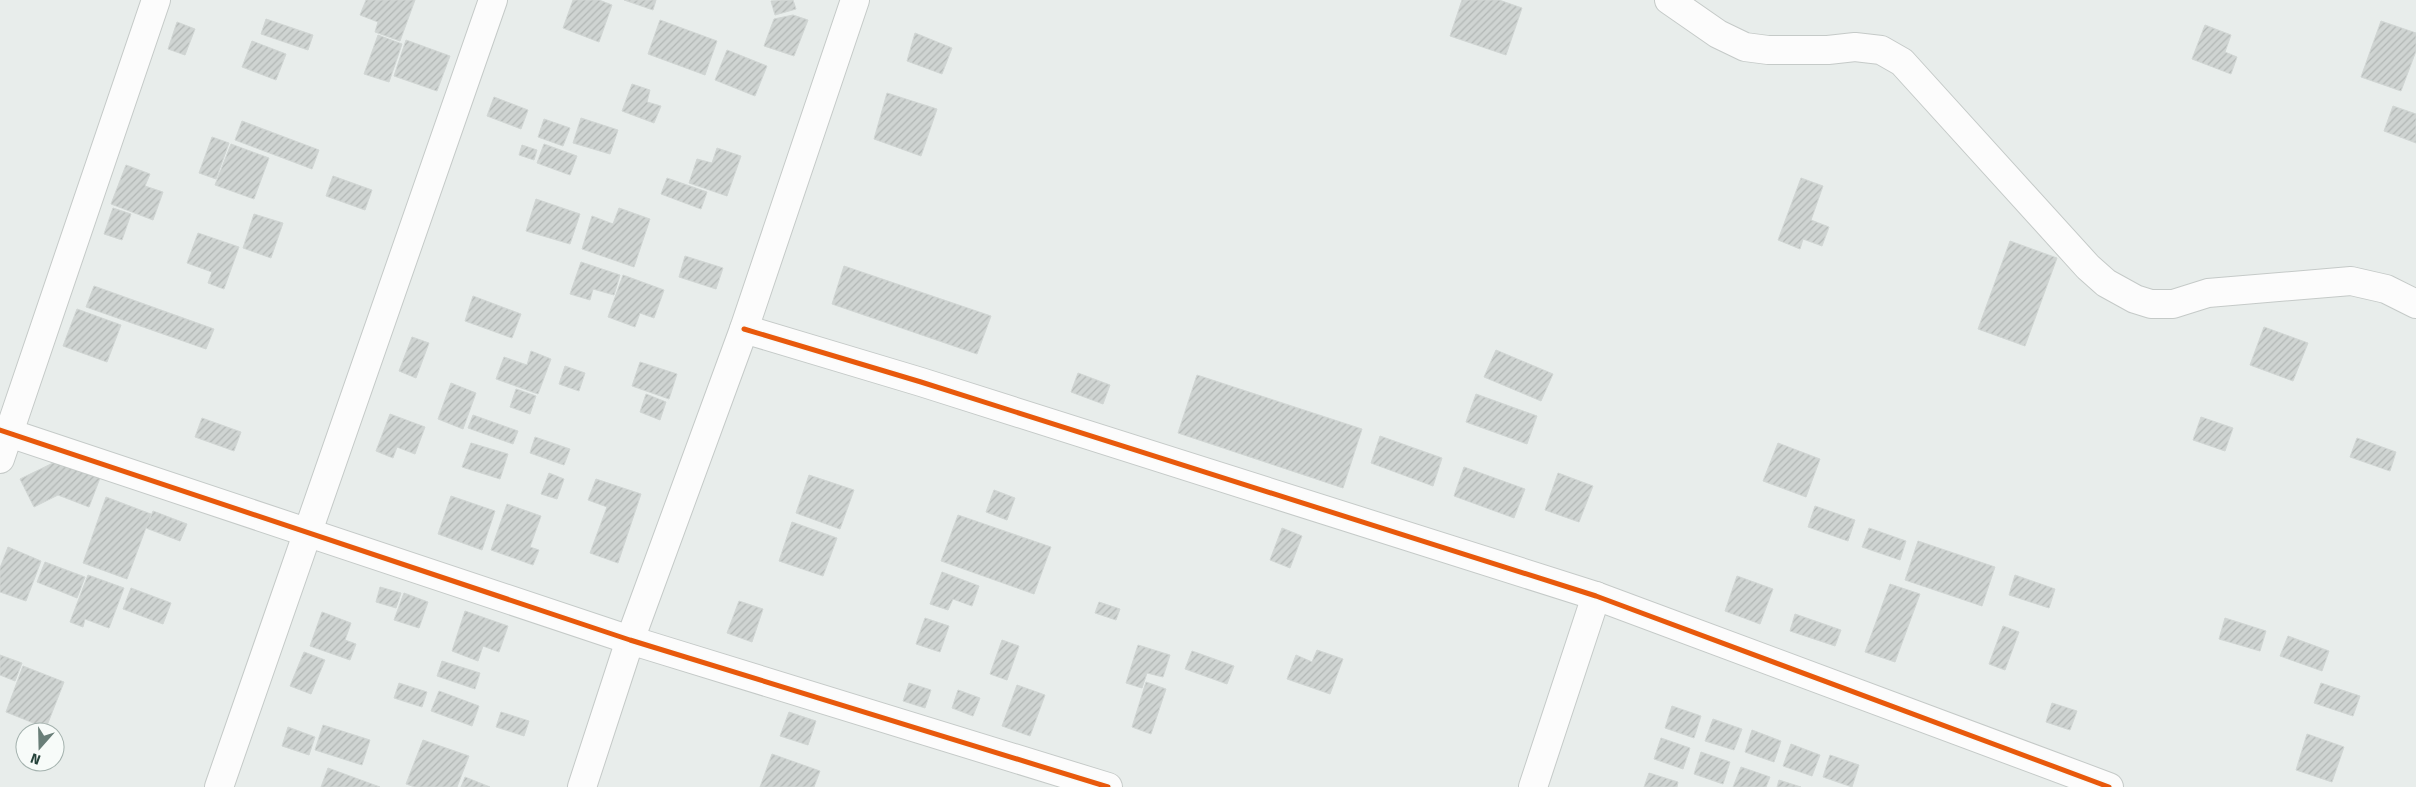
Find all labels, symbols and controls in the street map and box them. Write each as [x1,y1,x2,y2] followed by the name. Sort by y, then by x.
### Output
[15,722,65,772] north arrow
[28,749,43,768] text: N

